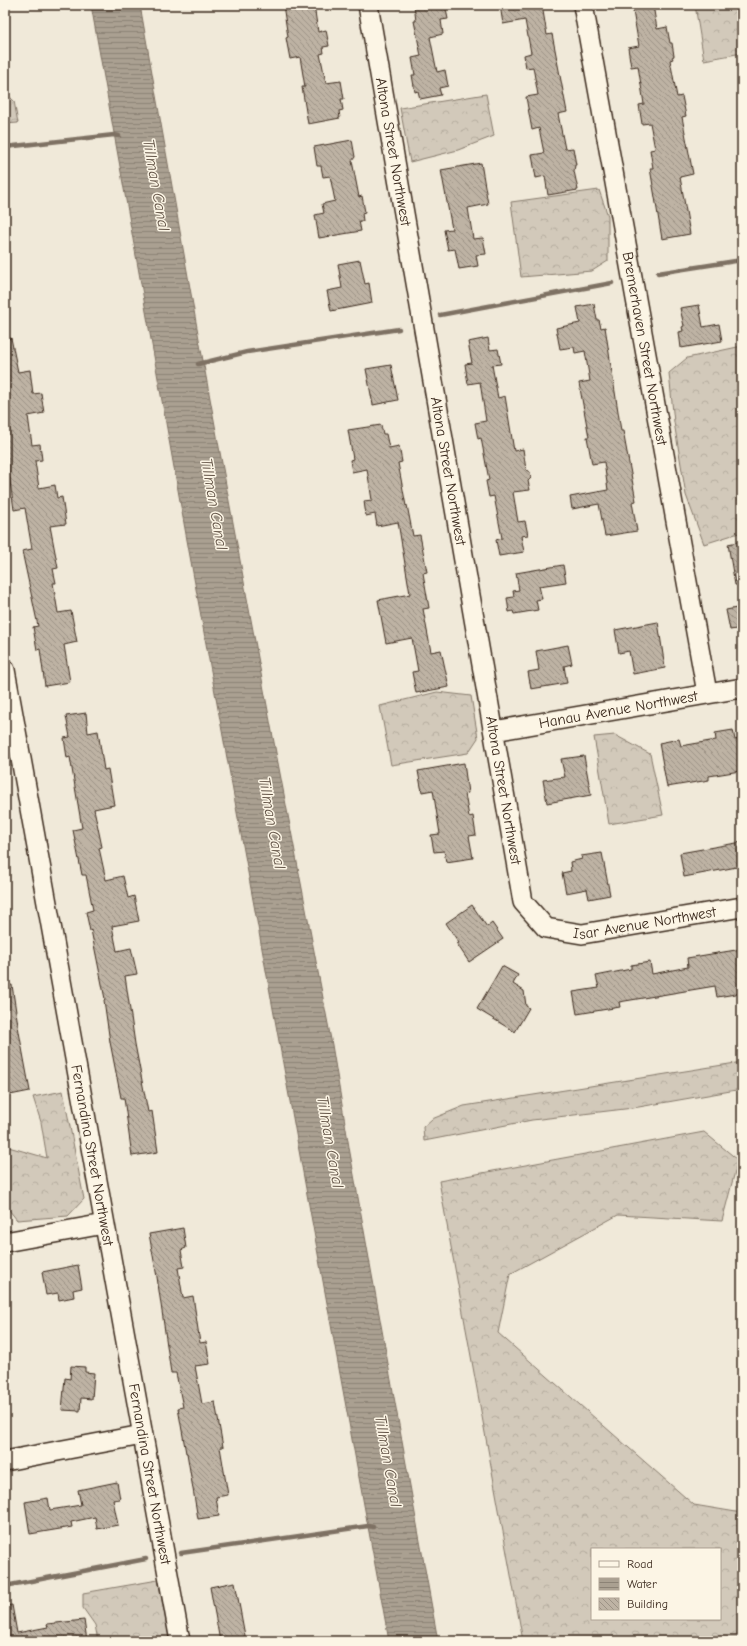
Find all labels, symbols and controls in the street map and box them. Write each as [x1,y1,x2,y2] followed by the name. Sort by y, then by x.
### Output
[372,76,415,228] street label: Altona Street Northwest
[139,138,173,233] water label: Tillman Canal
[619,250,671,447] street label: Bremerhaven Street Northwest
[427,395,470,547] street label: Altona Street Northwest
[197,457,231,552] water label: Tillman Canal
[537,687,700,732] street label: Hanau Avenue Northwest
[482,715,525,867] street label: Altona Street Northwest
[255,776,289,871] water label: Tillman Canal
[572,902,718,943] street label: Isar Avenue Northwest
[67,1063,118,1248] street label: Fernandina Street Northwest
[313,1095,347,1190] water label: Tillman Canal
[125,1382,175,1567] street label: Fernandina Street Northwest
[371,1414,405,1509] water label: Tillman Canal
[591,1548,721,1620] legend
[627,1557,653,1571] text: Road
[627,1577,657,1591] text: Water
[627,1597,668,1611] text: Building

